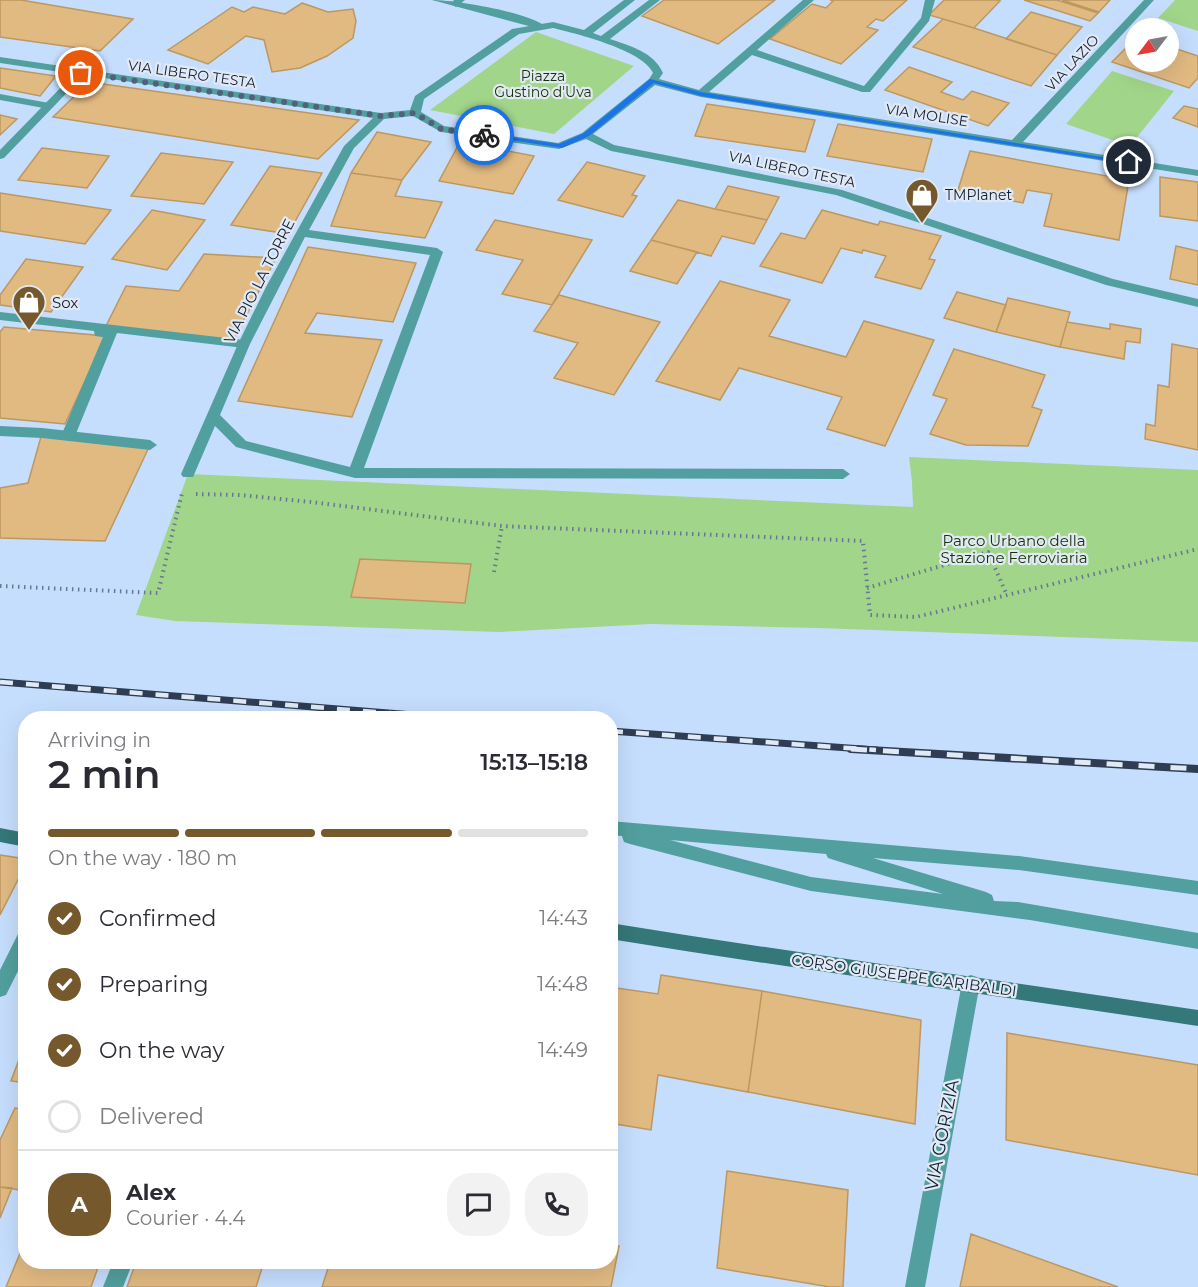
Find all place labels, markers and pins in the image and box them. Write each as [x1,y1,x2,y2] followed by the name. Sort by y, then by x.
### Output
[55,47,106,98] pin
[1103,136,1154,187] pin
[904,177,940,224] shop icon: TMPlanet
[945,186,1012,204] place label: TMPlanet
[11,284,47,331] shop icon: Sox
[52,293,78,312] place label: Sox

